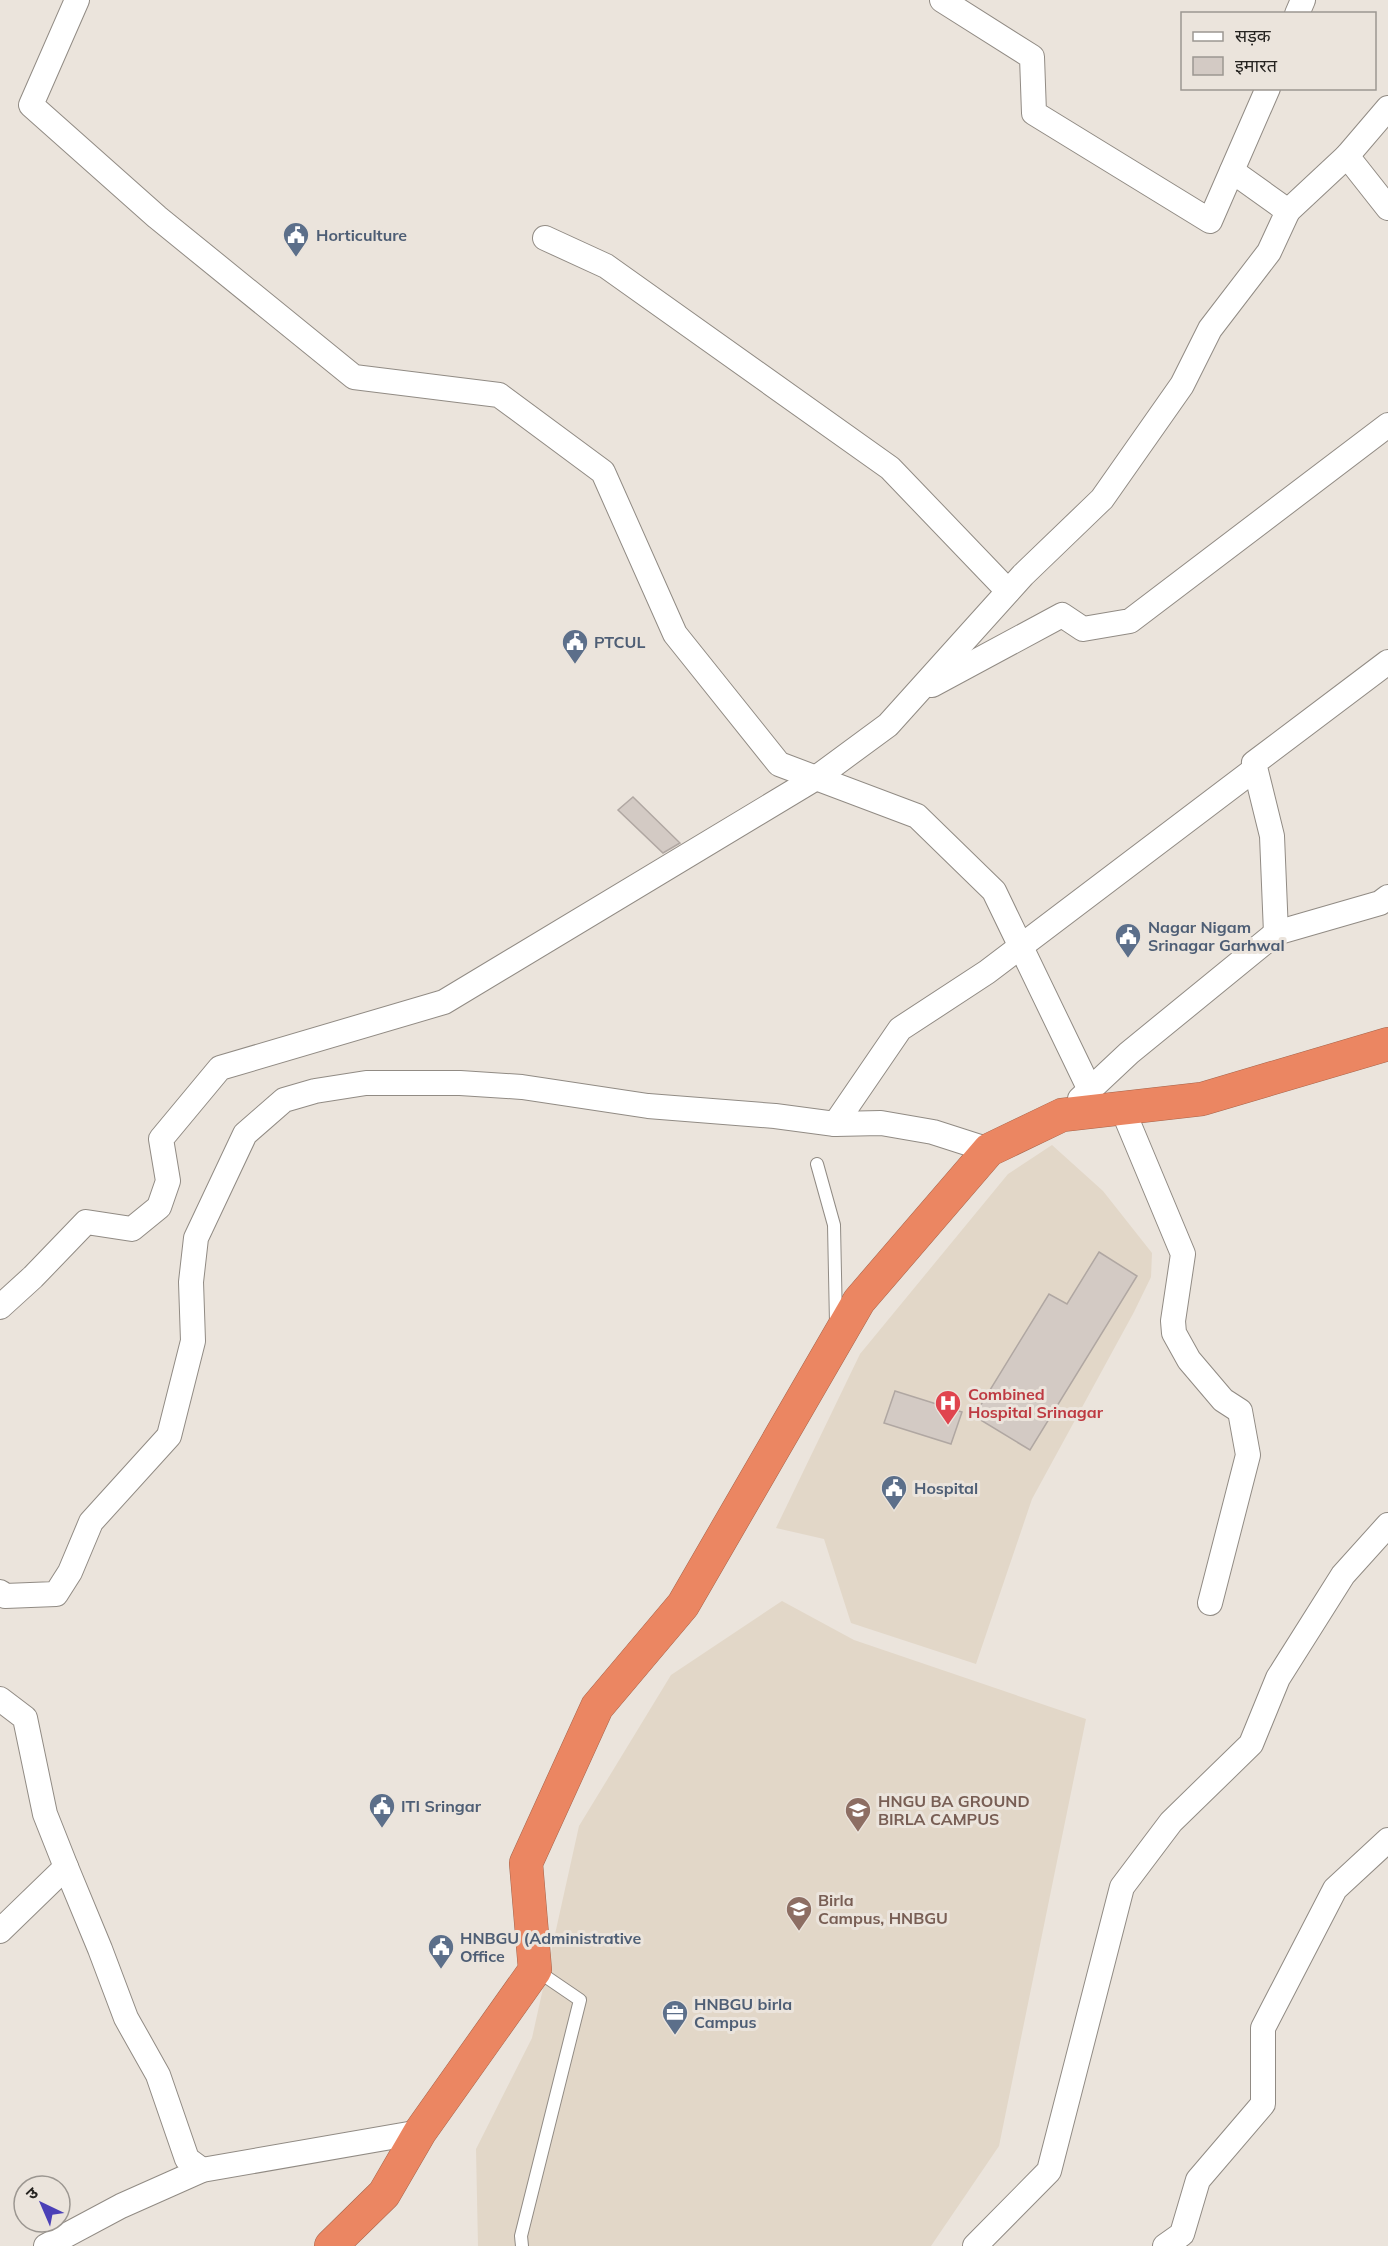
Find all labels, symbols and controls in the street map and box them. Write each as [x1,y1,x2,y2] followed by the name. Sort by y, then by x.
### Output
[1181,12,1376,90] legend
[1235,24,1272,47] text: सड़क
[1235,54,1278,77] text: इमारत
[281,220,311,258] public building icon: Horticulture
[316,225,407,245] place label: Horticulture
[560,627,590,665] public building icon: PTCUL
[594,632,645,652] place label: PTCUL
[1148,917,1285,955] place label: Nagar Nigam Srinagar Garhwal
[1113,921,1143,959] public building icon: Nagar Nigam Srinagar Garhwal
[968,1384,1104,1422] place label: Combined Hospital Srinagar
[933,1388,963,1426] hospital icon: Combined Hospital Srinagar
[879,1473,909,1511] public building icon: Hospital
[914,1478,978,1498] place label: Hospital
[367,1791,397,1829] public building icon: ITI Sringar
[878,1791,1030,1829] place label: HNGU BA GROUND BIRLA CAMPUS
[843,1795,873,1833] school or university icon: HNGU BA GROUND BIRLA CAMPUS
[401,1796,482,1816] place label: ITI Sringar
[818,1890,948,1928] place label: Birla Campus, HNBGU
[784,1894,814,1932] school or university icon: Birla Campus, HNBGU
[460,1928,641,1966] place label: HNBGU (Administrative Office
[426,1932,456,1970] public building icon: HNBGU (Administrative Office
[694,1994,792,2032] place label: HNBGU birla Campus
[660,1998,690,2036] office icon: HNBGU birla Campus
[12,2174,72,2234] north arrow
[21,2182,42,2204] text: उ

